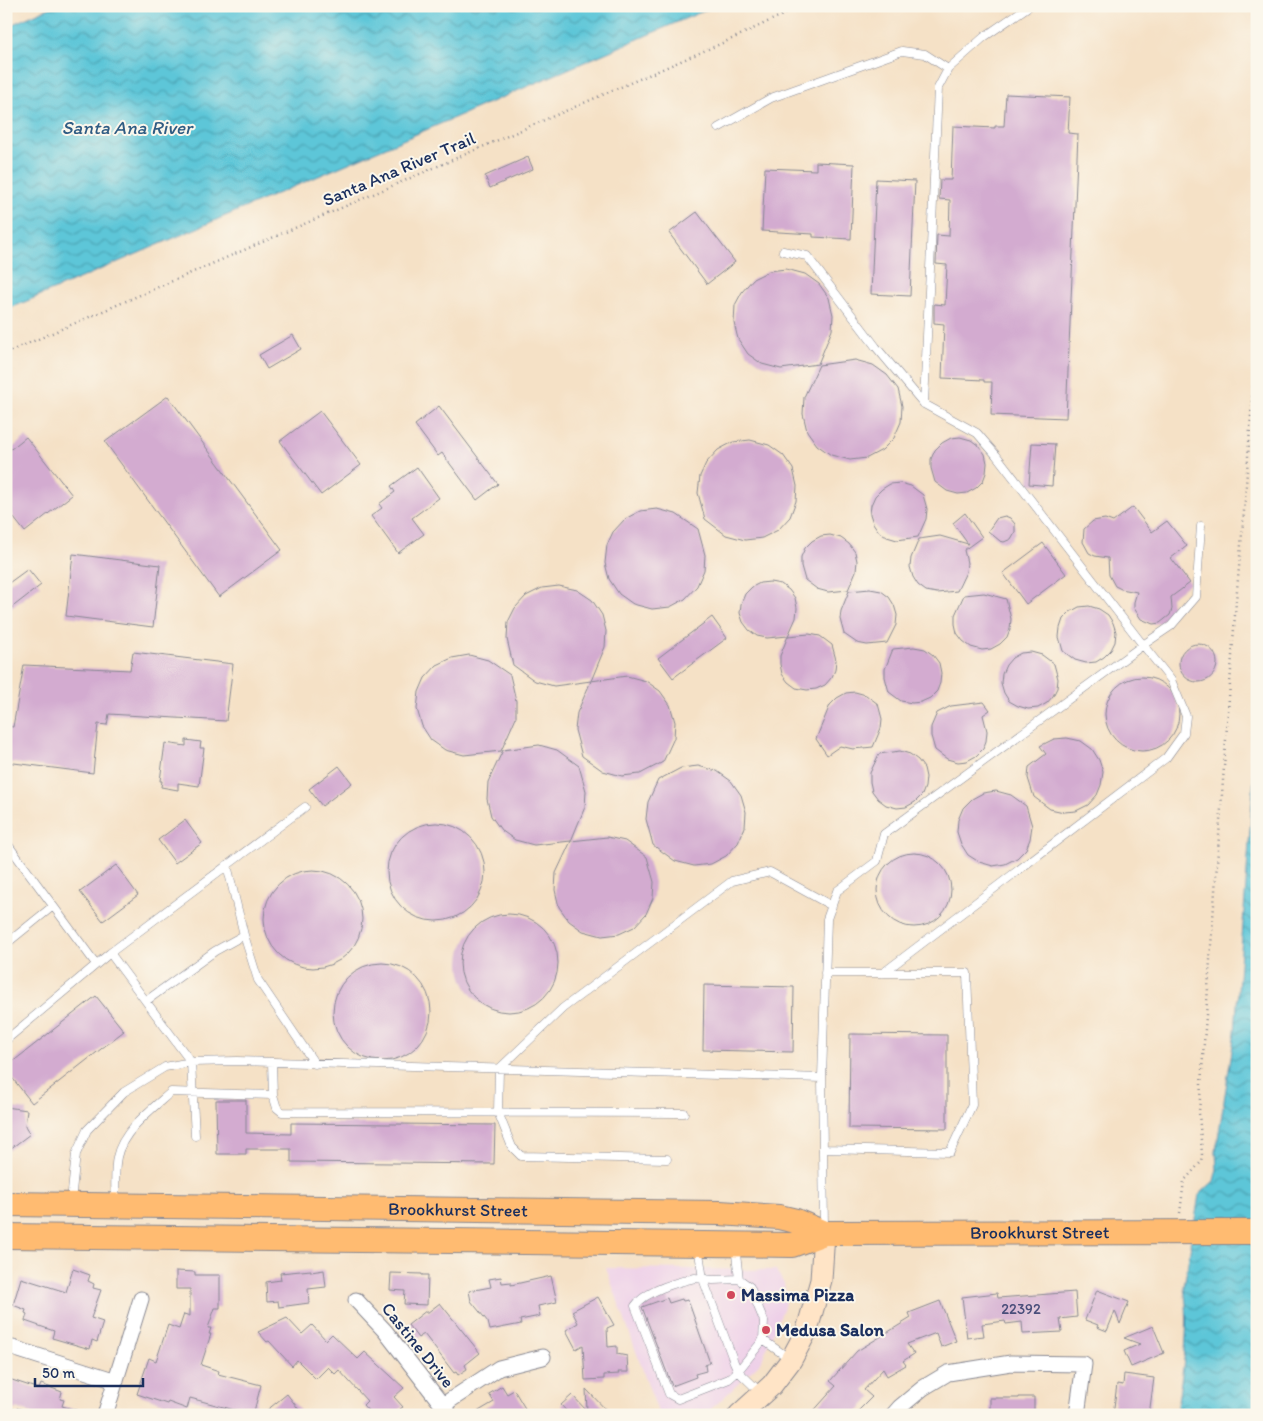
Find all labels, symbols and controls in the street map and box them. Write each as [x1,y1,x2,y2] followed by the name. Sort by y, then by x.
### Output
[62,116,194,139] water label: Santa Ana River
[319,127,479,211] street label: Santa Ana River Trail
[388,1198,528,1222] street label: Brookhurst Street
[970,1221,1110,1244] street label: Brookhurst Street
[741,1284,854,1306] place label: Massima Pizza
[725,1289,737,1301] marker: Massima Pizza
[377,1298,459,1392] street label: Castine Drive
[1001,1300,1041,1318] house number: 22392
[776,1319,885,1341] place label: Medusa Salon
[760,1324,772,1336] marker: Medusa Salon
[35,1356,142,1388] scale bar
[42,1364,75,1382] text: 50 m

